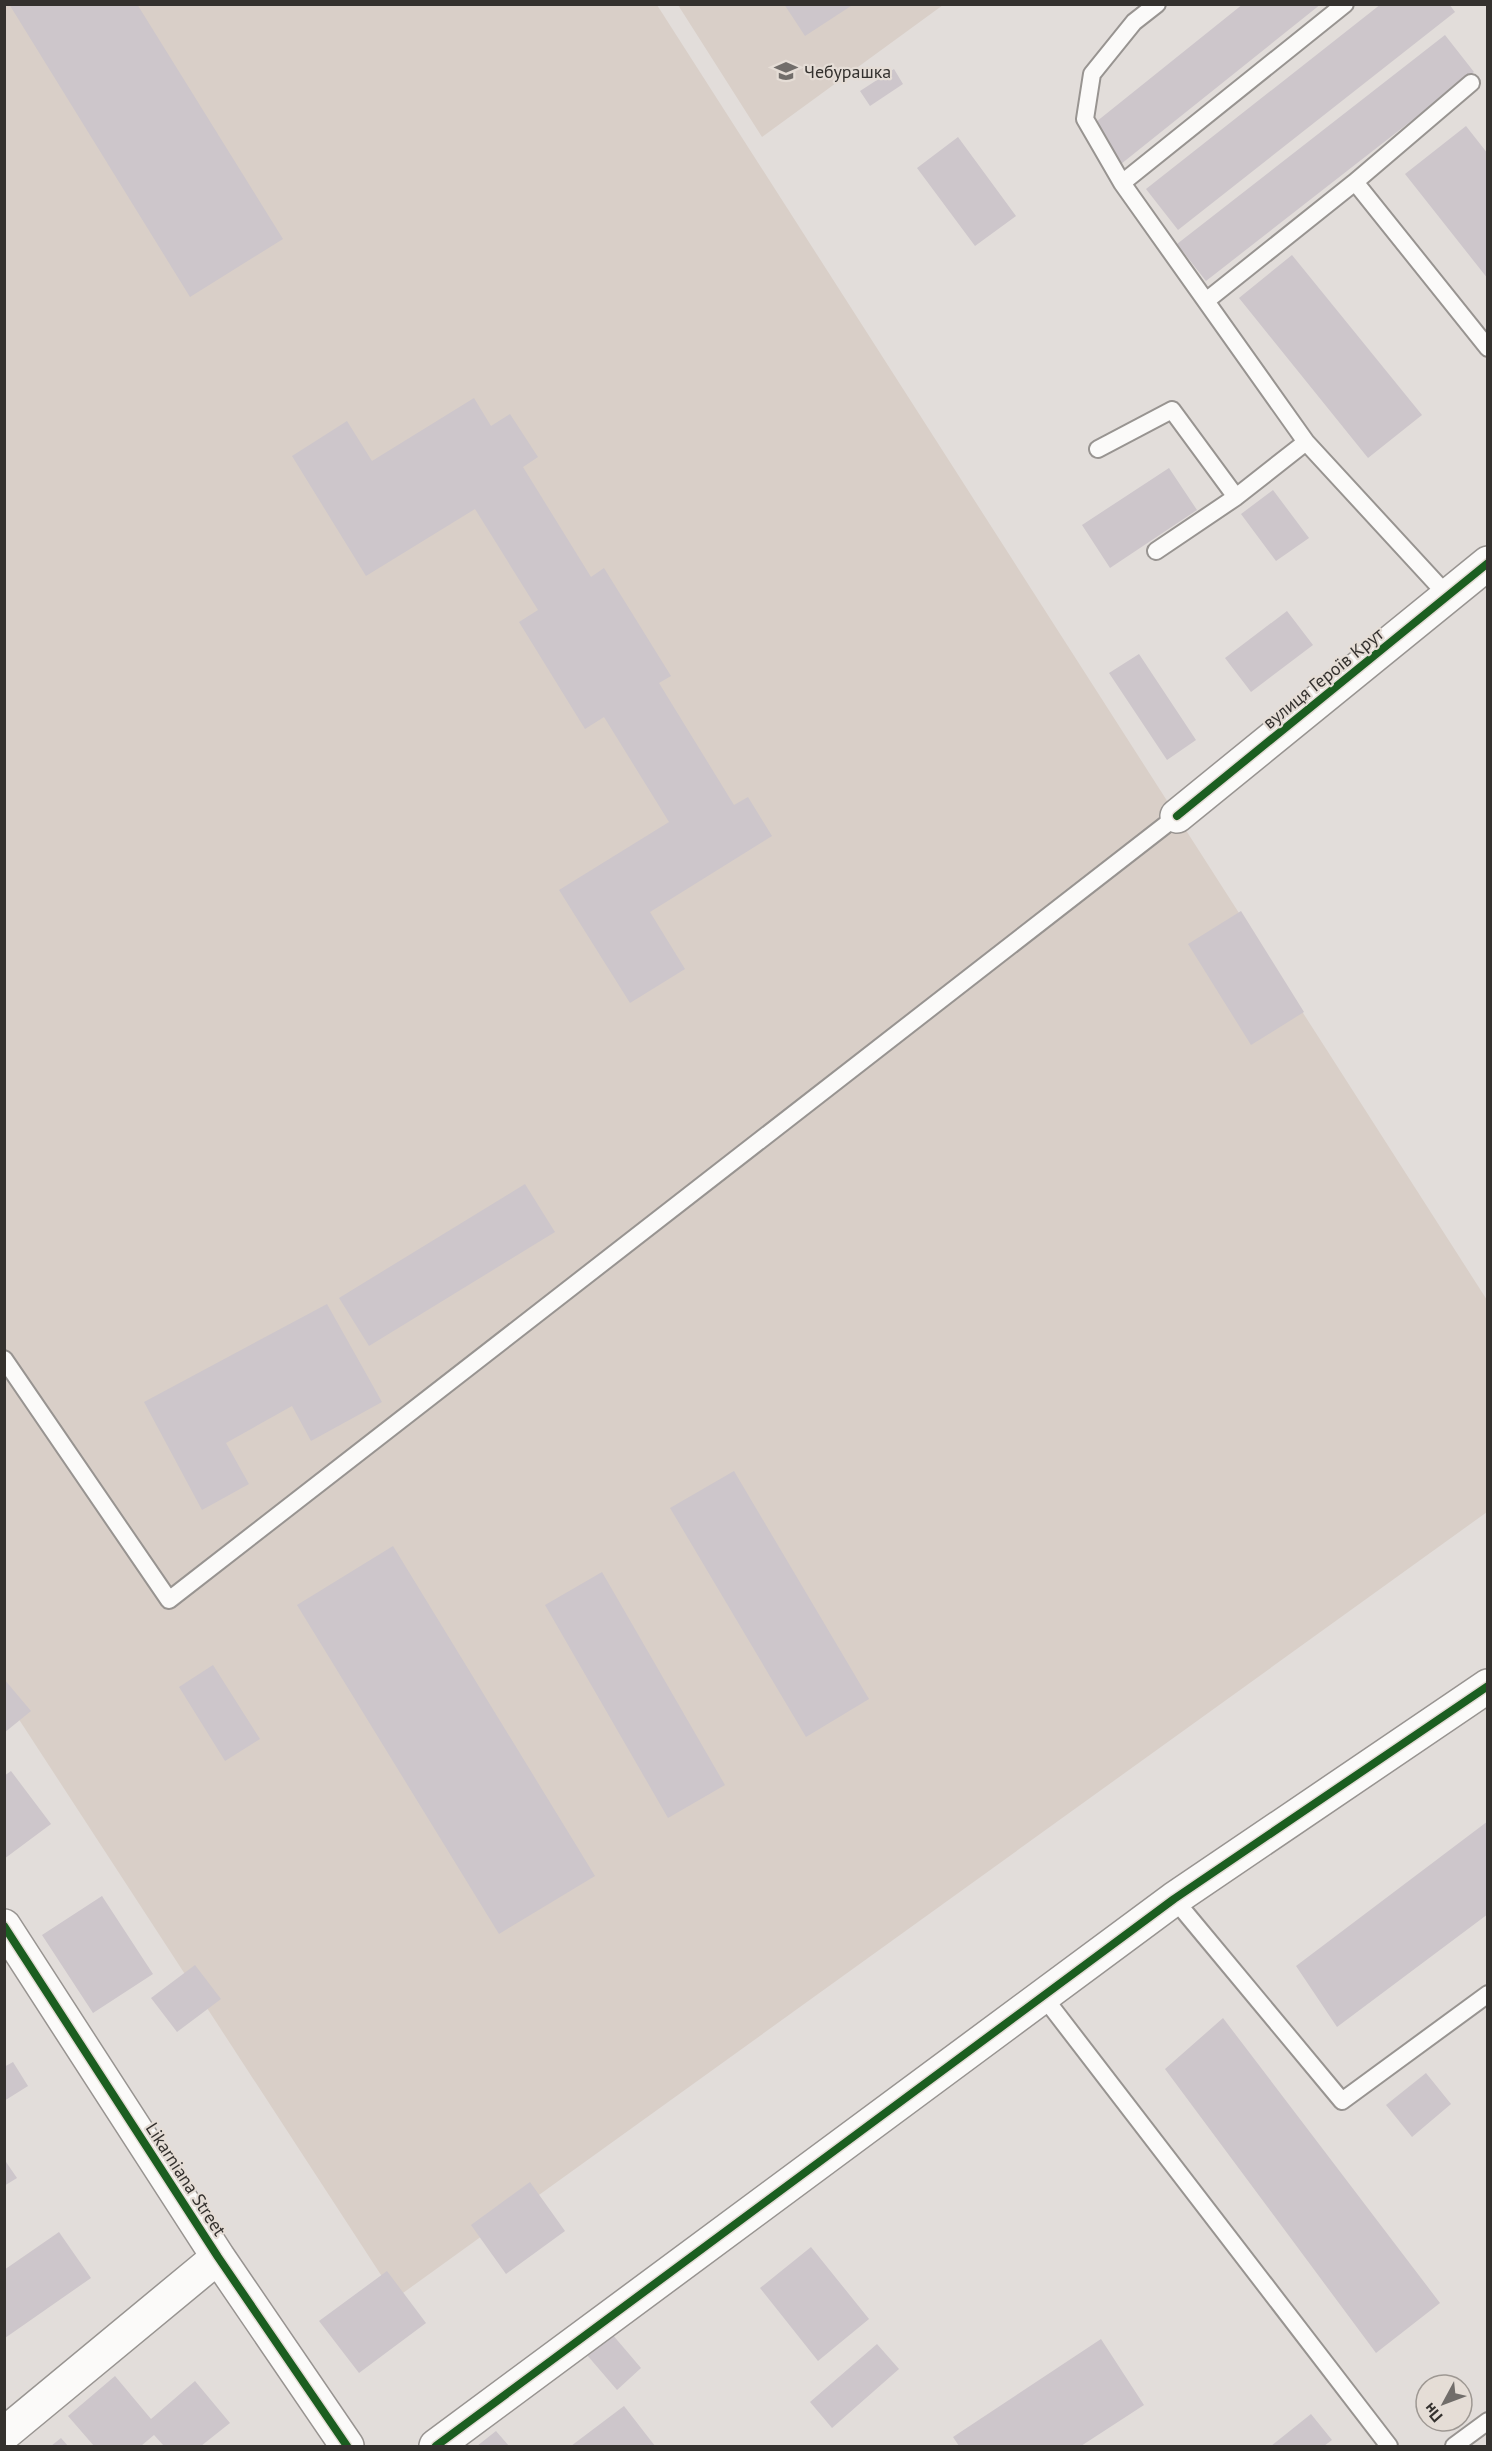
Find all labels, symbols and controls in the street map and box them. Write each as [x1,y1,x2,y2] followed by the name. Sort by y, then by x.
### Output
[773,58,799,84] school or university icon: Чебурашка
[804,60,891,83] place label: Чебурашка
[1258,622,1389,734] street label: вулиця Героїв Крут
[141,2118,231,2240] street label: Likarniana Street
[1414,2373,1474,2433] north arrow
[1419,2399,1446,2427] text: Пн

